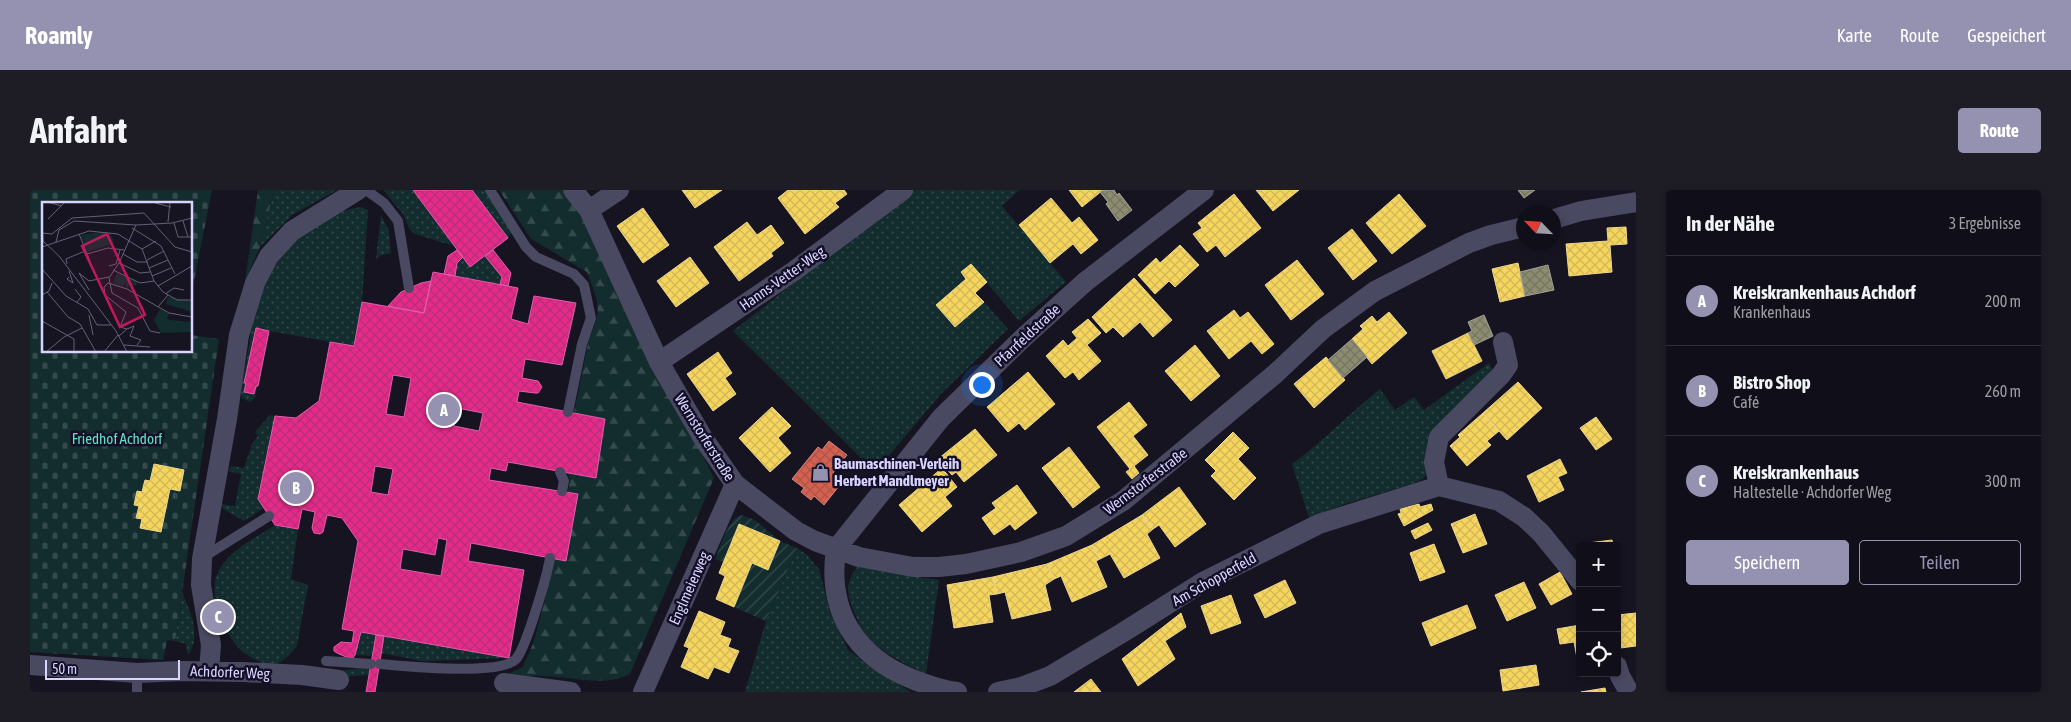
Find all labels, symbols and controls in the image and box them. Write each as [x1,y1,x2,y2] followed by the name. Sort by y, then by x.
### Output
[25,22,93,49] text: Roamly
[1837,25,1872,46] text: Karte
[1900,25,1939,46] text: Route
[1967,25,2046,46] text: Gespeichert
[1958,108,2041,153] button: Route
[30,110,127,150] text: Anfahrt
[42,202,192,352] inset map
[1516,205,1561,250] north arrow
[1686,211,1775,235] text: In der Nähe
[1949,214,2021,232] text: 3 Ergebnisse
[736,242,828,314] street label: Hanns-Vetter-Weg
[1733,281,1916,303] text: Kreiskrankenhaus Achdorf
[1698,292,1706,310] text: A
[1985,292,2021,310] text: 200 m
[991,300,1064,370] street label: Pfarrfeldstraße
[1733,303,1811,321] text: Krankenhaus
[1733,371,1811,393] text: Bistro Shop
[969,372,995,398] your location
[1698,382,1706,400] text: B
[1985,382,2021,400] text: 260 m
[671,390,739,484] street label: Wernstorferstraße
[428,391,460,429] pin: A
[1733,393,1759,411] text: Café
[72,430,162,447] park label: Friedhof Achdorf
[1100,444,1190,518] street label: Wernstorferstraße
[834,455,959,489] place label: Baumaschinen-Verleih Herbert Mandlmeyer
[1733,461,1859,483] text: Kreiskrankenhaus
[810,462,830,482] shop icon: Baumaschinen-Verleih Herbert Mandlmeyer
[280,469,312,507] pin: B
[1698,472,1706,490] text: C
[1985,472,2021,490] text: 300 m
[1733,483,1891,501] text: Haltestelle · Achdorfer Weg
[1686,540,1849,585] button: Speichern
[1859,540,2021,585] button: Teilen
[1576,542,1621,677] map controls
[1576,542,1621,587] button: +
[665,548,713,627] street label: Englmeierweg
[1169,549,1259,609] street label: Am Schopperfeld
[1576,587,1621,632] button: −
[202,598,234,636] pin: C
[1576,632,1621,677] button: locate
[45,657,180,680] scale bar
[52,661,77,677] text: 50 m
[190,662,271,682] street label: Achdorfer Weg

